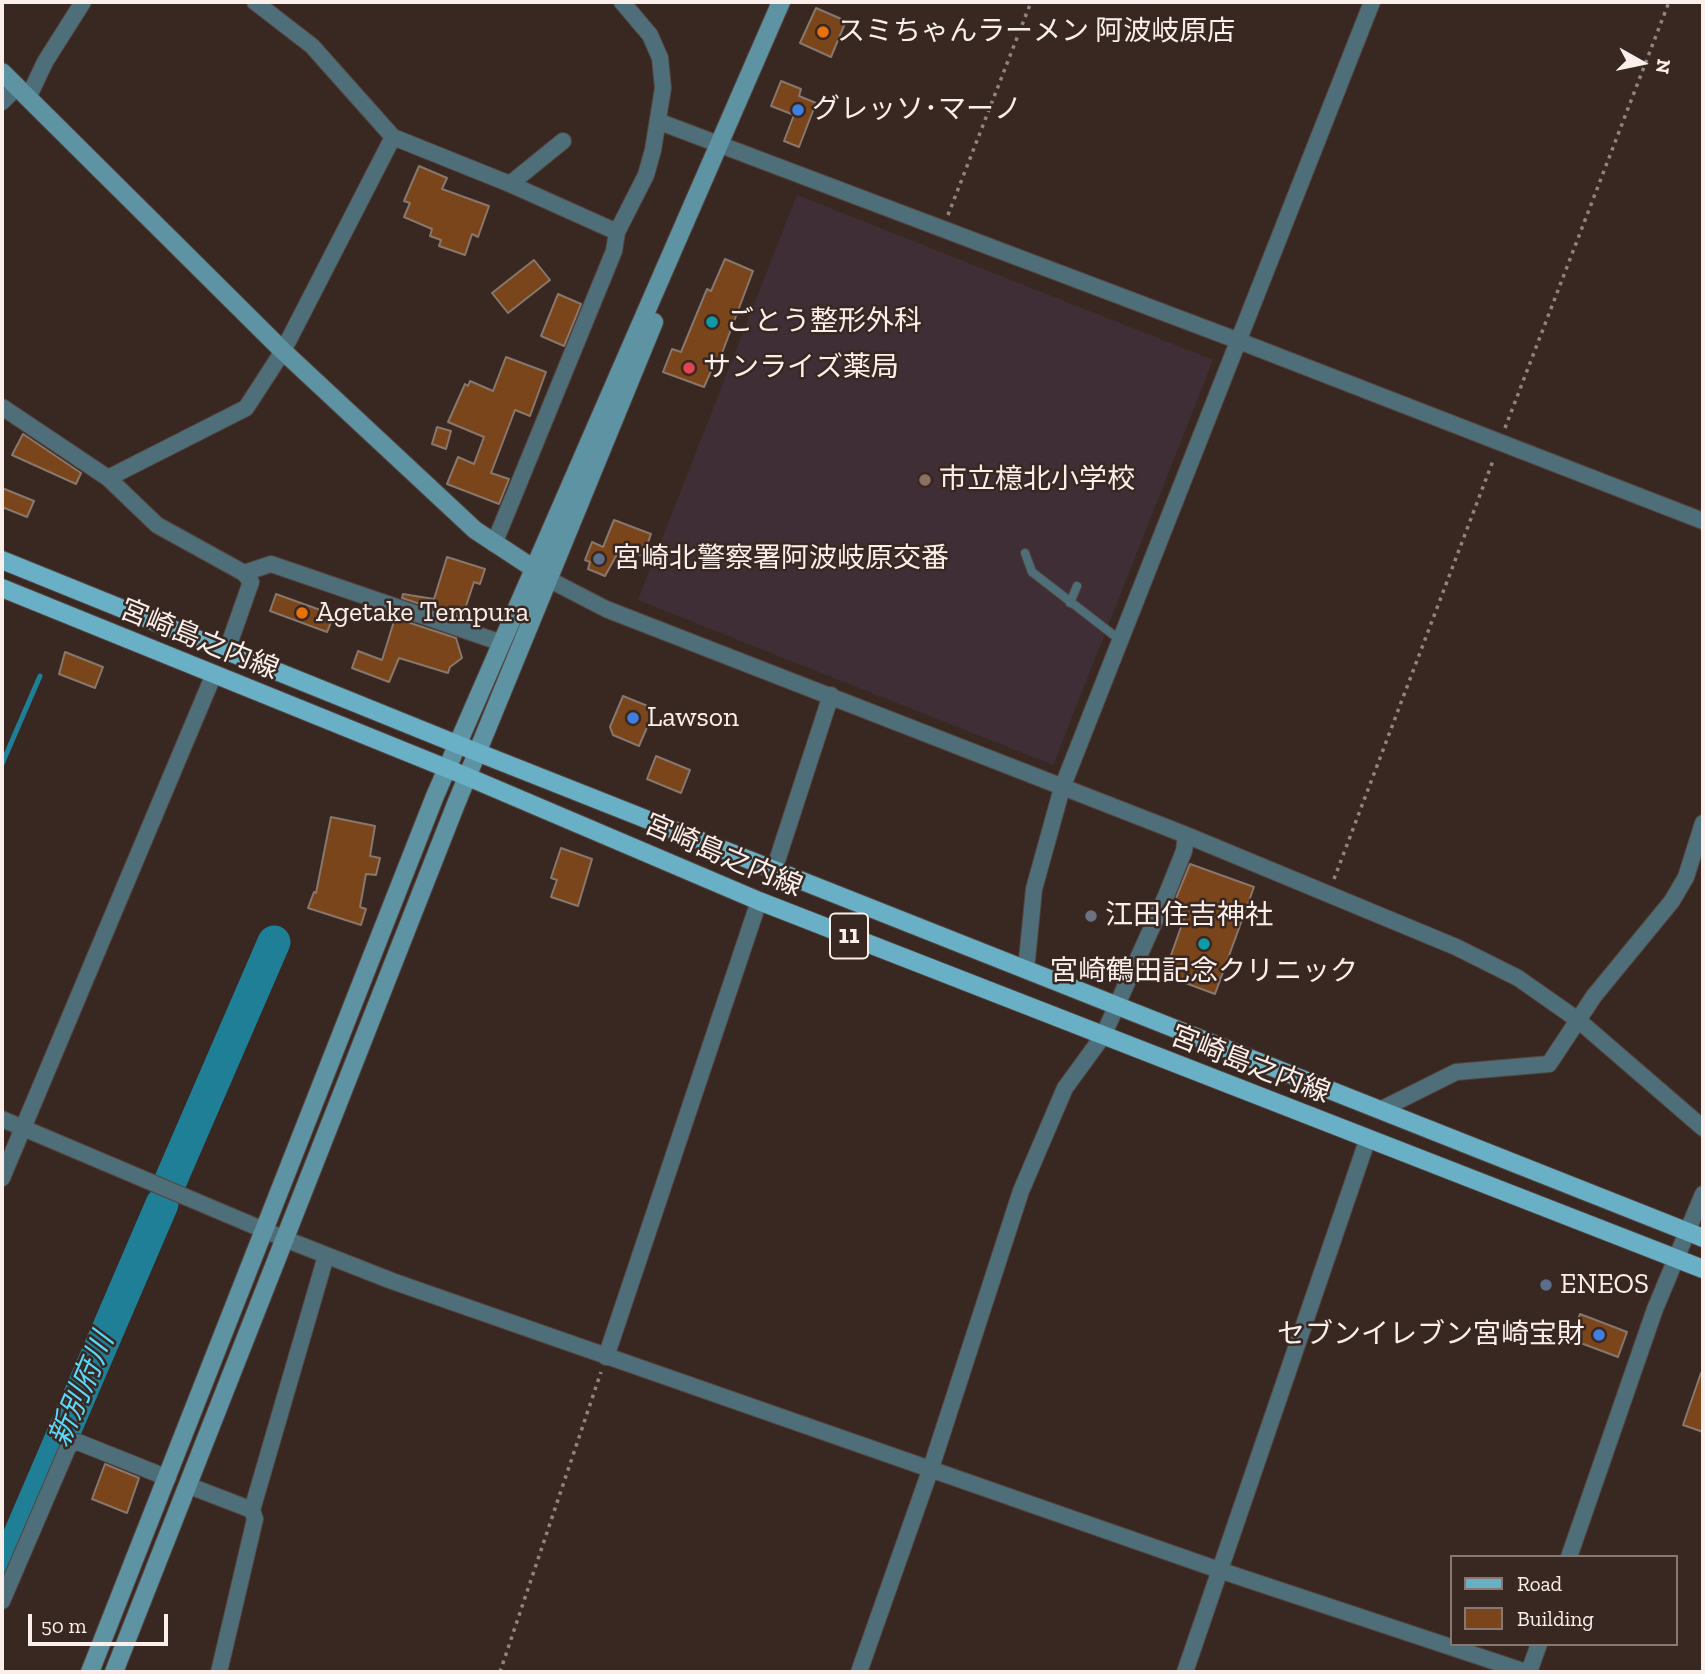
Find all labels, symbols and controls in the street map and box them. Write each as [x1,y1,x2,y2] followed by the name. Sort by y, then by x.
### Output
[837,15,1235,49] place label: スミちゃんラーメン 阿波岐原店
[815,24,831,40] marker: スミちゃんラーメン 阿波岐原店
[1607,28,1677,98] north arrow
[1651,57,1676,75] text: N
[812,93,1022,127] place label: グレッソ･マーノ
[790,102,806,118] marker: グレッソ･マーノ
[726,305,922,339] place label: ごとう整形外科
[704,314,720,330] marker: ごとう整形外科
[703,351,899,385] place label: サンライズ薬局
[681,360,697,376] marker: サンライズ薬局
[939,463,1135,497] place label: 市立檍北小学校
[917,472,933,488] marker: 市立檍北小学校
[613,542,949,576] place label: 宮崎北警察署阿波岐原交番
[591,551,607,567] marker: 宮崎北警察署阿波岐原交番
[115,593,283,687] street label: 宮崎島之内線
[316,596,529,630] place label: Agetake Tempura
[294,605,310,621] marker: Agetake Tempura
[647,701,739,735] place label: Lawson
[625,710,641,726] marker: Lawson
[639,808,807,904] street label: 宮崎島之内線
[1105,899,1273,933] place label: 江田住吉神社
[1083,908,1099,924] marker: 江田住吉神社
[830,914,868,959] road number: 11
[1196,936,1212,952] marker: 宮崎鶴田記念クリニック
[1050,955,1358,989] place label: 宮崎鶴田記念クリニック
[1166,1019,1334,1111] street label: 宮崎島之内線
[1560,1268,1649,1302] place label: ENEOS
[1538,1277,1554,1293] marker: ENEOS
[1277,1318,1585,1352] place label: セブンイレブン宮崎宝財
[1591,1327,1607,1343] marker: セブンイレブン宮崎宝財
[42,1328,122,1452] water label: 新別府川
[1450,1555,1677,1646] legend
[1517,1571,1562,1596] text: Road
[32,1600,172,1644] scale bar
[1517,1606,1594,1631] text: Building
[41,1613,87,1638] text: 50 m

